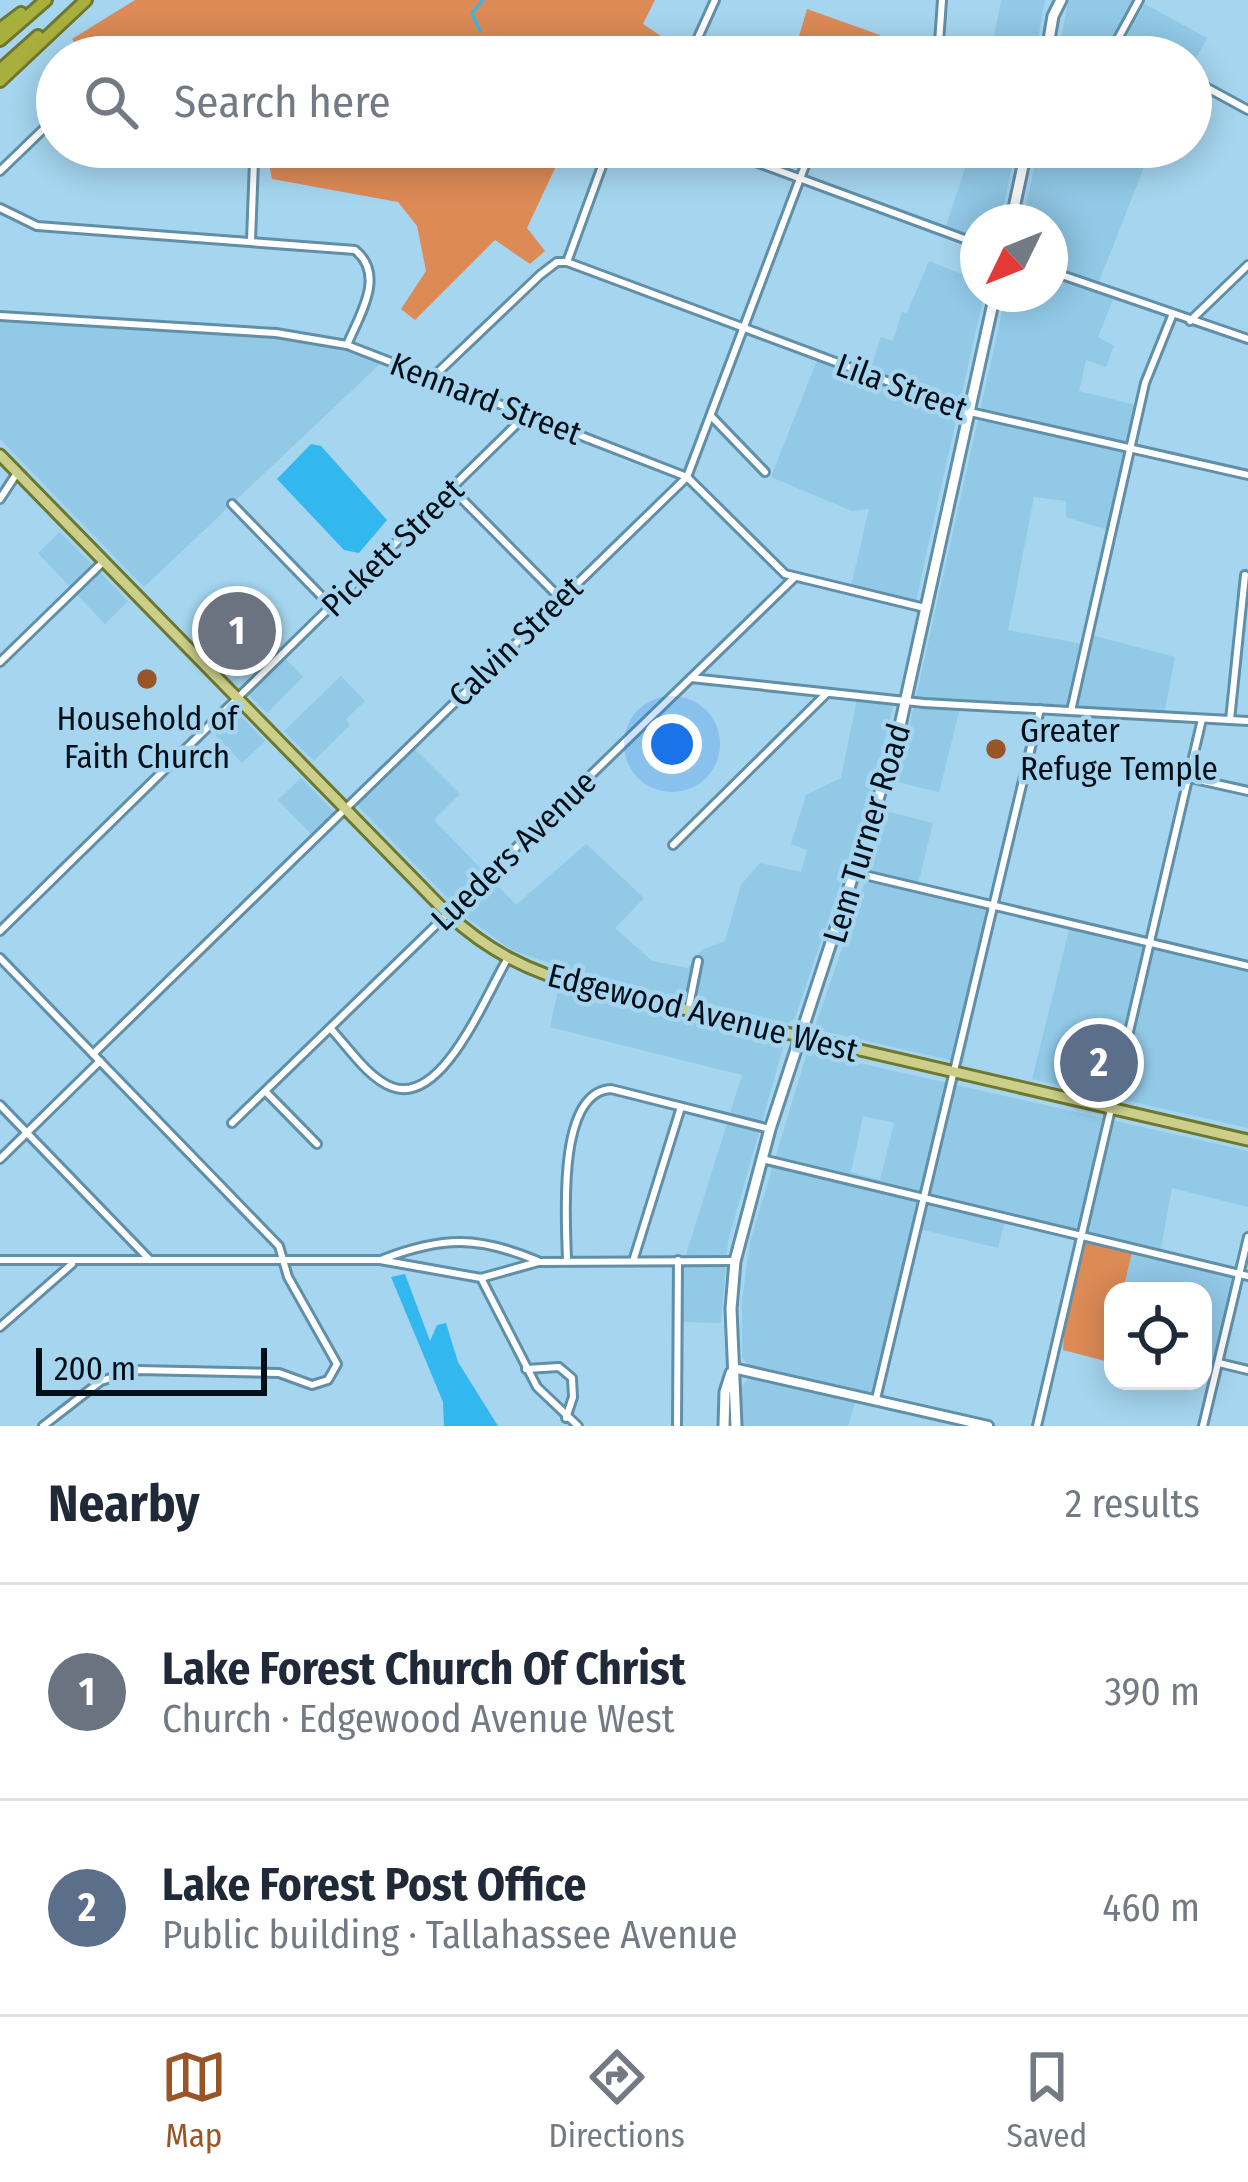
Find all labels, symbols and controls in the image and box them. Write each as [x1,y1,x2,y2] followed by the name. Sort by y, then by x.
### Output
[36,36,1212,168] search box
[78,69,144,135] icon: search
[174,75,391,129] text: Search here
[960,204,1068,312] north arrow
[384,344,587,454] street label: Kennard Street
[831,345,973,429] street label: Lila Street
[313,470,472,625] street label: Pickett Street
[441,568,591,715] street label: Calvin Street
[198,586,276,676] pin: 1
[134,666,160,692] marker: Household of Faith Church
[56,699,240,777] place label: Household of Faith Church
[1020,711,1218,789] place label: Greater Refuge Temple
[642,714,702,774] your location
[815,719,919,948] street label: Lem Turner Road
[983,736,1009,762] marker: Greater Refuge Temple
[423,762,604,939] street label: Lueders Avenue
[544,955,862,1071] street label: Edgewood Avenue West
[1060,1018,1138,1108] pin: 2
[1104,1282,1212,1390] map controls
[1104,1282,1212,1390] button: locate
[36,1342,267,1395] scale bar
[54,1349,136,1389] text: 200 m
[48,1473,200,1535] text: Nearby
[1065,1481,1200,1527] text: 2 results
[162,1642,686,1696] text: Lake Forest Church Of Christ
[79,1669,95,1715] text: 1
[1104,1669,1200,1715] text: 390 m
[162,1696,675,1742] text: Church · Edgewood Avenue West
[162,1858,586,1912] text: Lake Forest Post Office
[78,1885,96,1931] text: 2
[1102,1885,1200,1931] text: 460 m
[162,1912,737,1958] text: Public building · Tallahassee Avenue
[161,2044,227,2156] tab: Map
[548,2044,685,2156] tab: Directions
[1007,2044,1087,2156] tab: Saved

